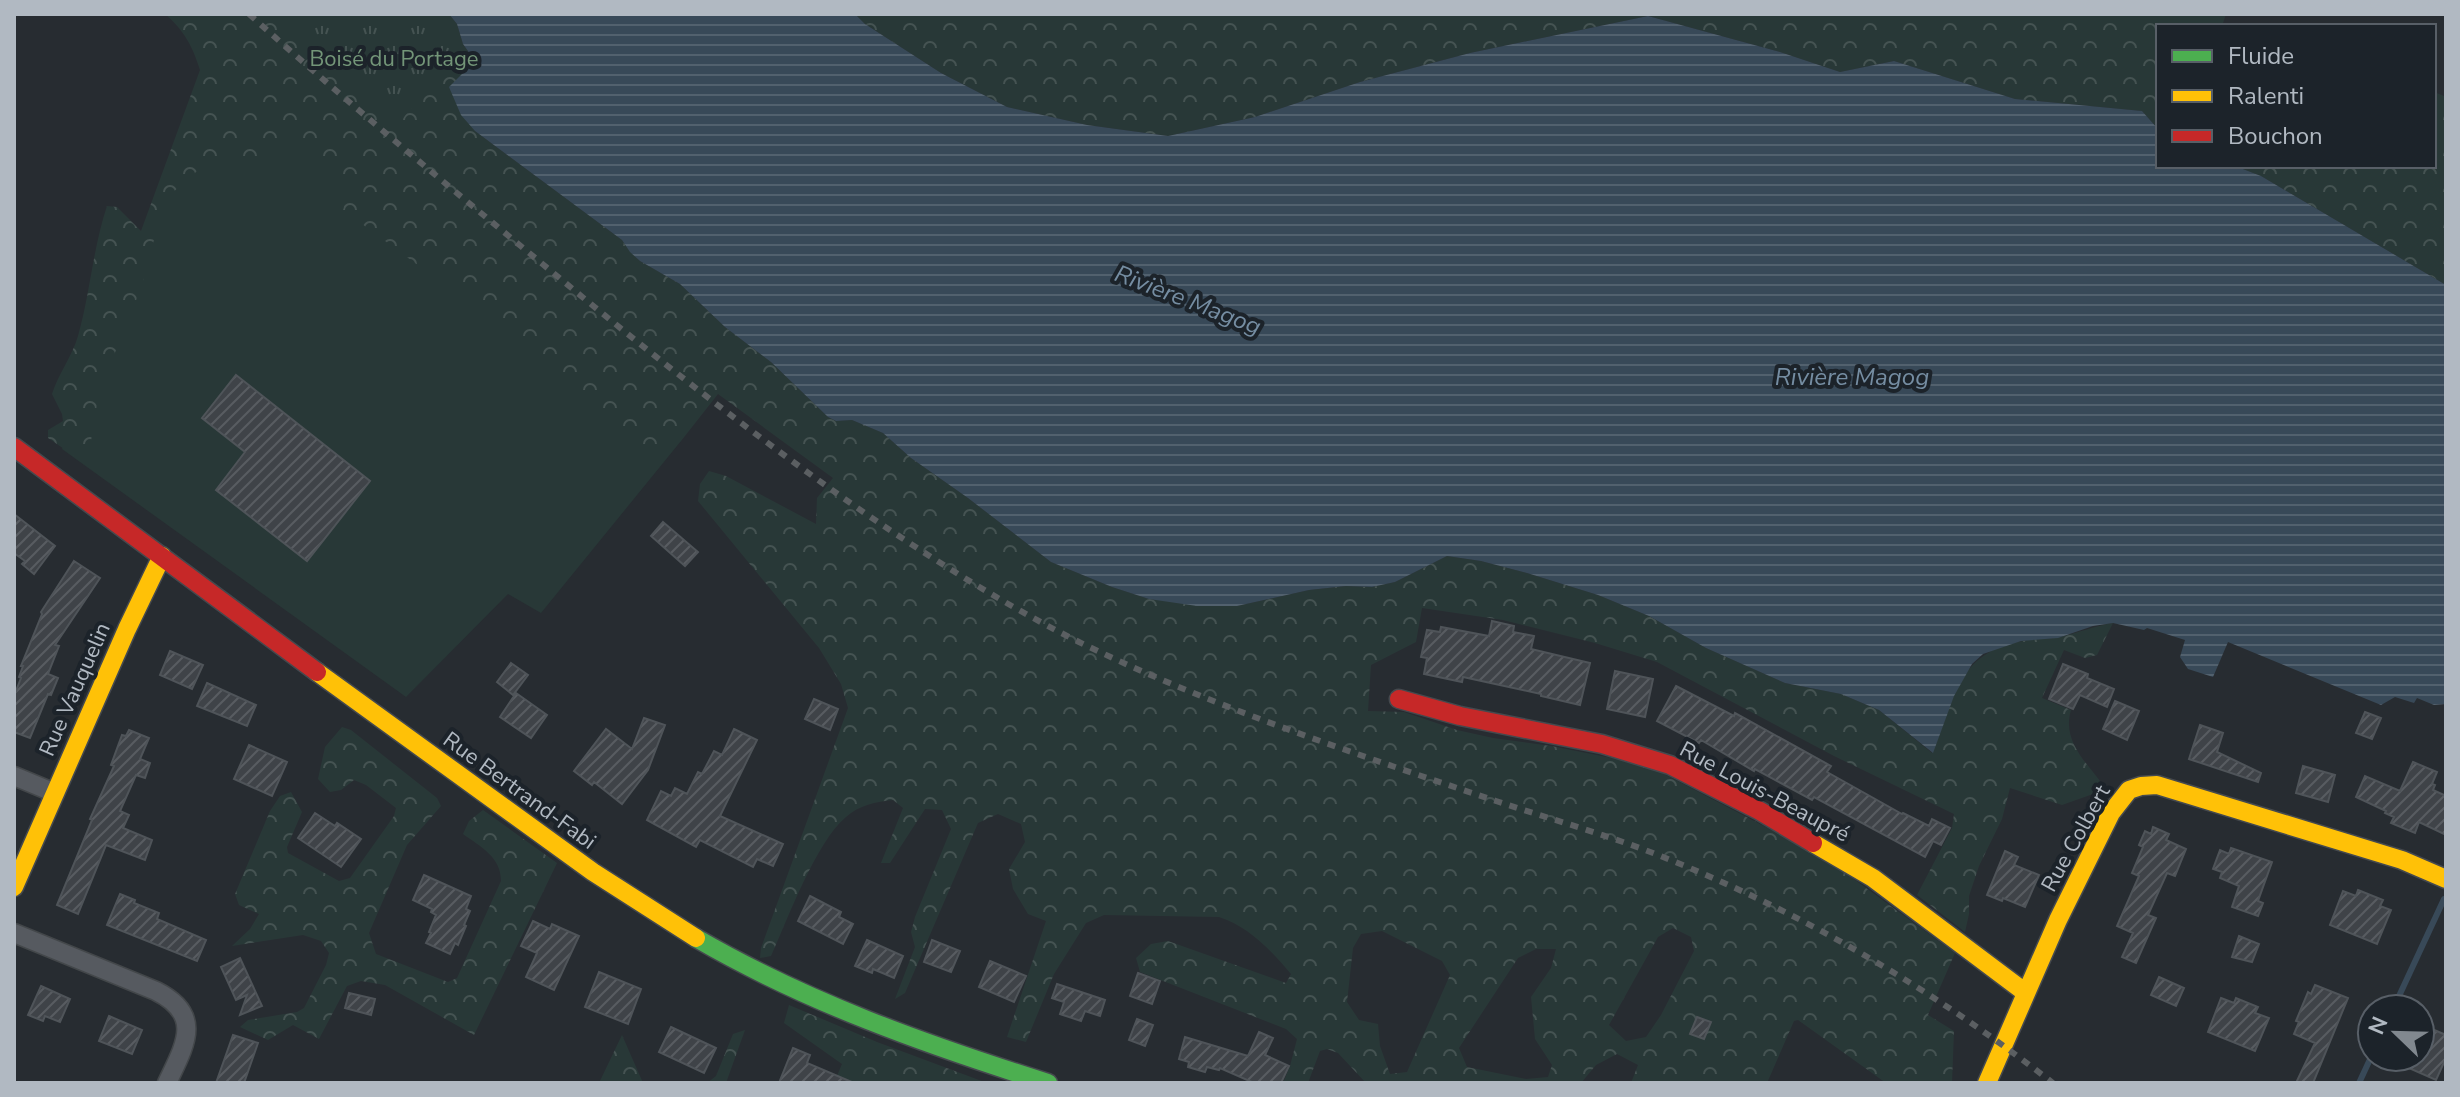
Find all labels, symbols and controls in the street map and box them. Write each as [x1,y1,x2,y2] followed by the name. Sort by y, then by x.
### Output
[2156,24,2436,168] legend
[2228,40,2294,72] text: Fluide
[309,44,479,74] park label: Boisé du Portage
[2228,80,2304,112] text: Ralenti
[2228,120,2323,152] text: Bouchon
[1110,257,1266,343] water label: Rivière Magog
[1775,361,1929,393] water label: Rivière Magog
[32,618,118,761] street label: Rue Vauquelin
[437,725,602,857] street label: Rue Bertrand-Fabi
[1674,734,1855,849] street label: Rue Louis-Beaupré
[2034,779,2118,897] street label: Rue Colbert
[2356,993,2436,1073] north arrow
[2361,1012,2396,1039] text: N

